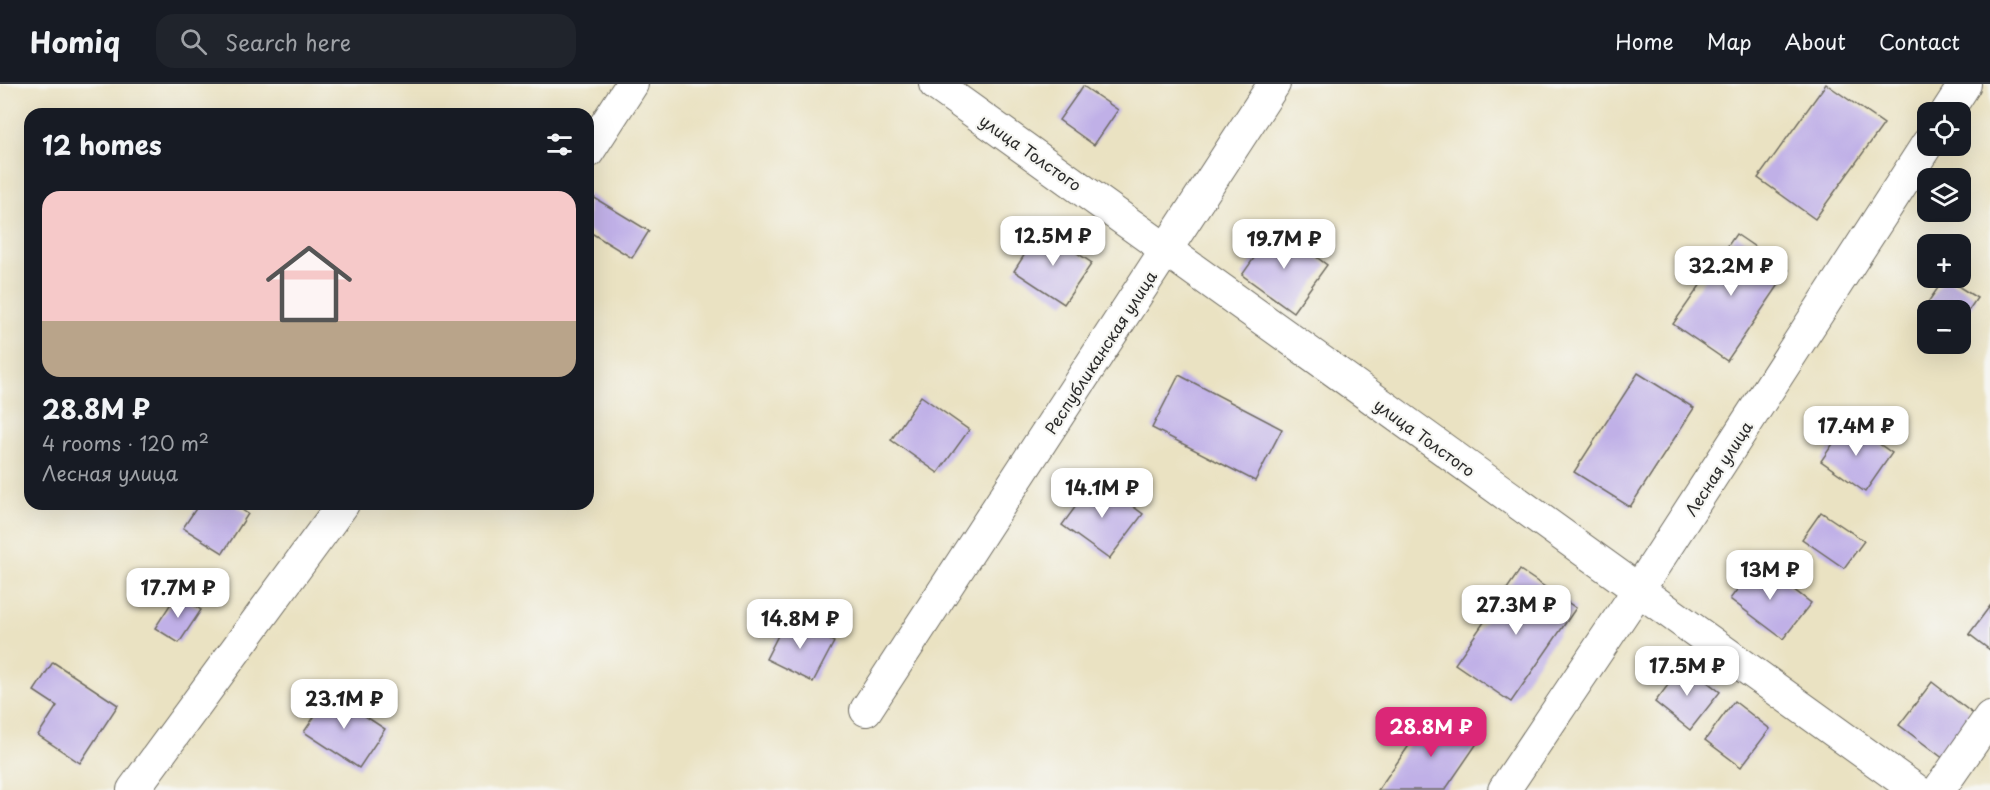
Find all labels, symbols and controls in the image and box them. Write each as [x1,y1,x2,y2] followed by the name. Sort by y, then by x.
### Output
[156,14,576,68] search box
[30,20,120,63] text: Homiq
[177,25,210,58] icon: search
[225,25,351,58] text: Search here
[1615,25,1674,57] text: Home
[1707,25,1752,57] text: Map
[1785,25,1846,57] text: About
[1879,25,1960,57] text: Contact
[1917,102,1971,354] map controls
[1917,102,1971,156] button: locate
[975,108,1087,196] street label: улица Толстого
[42,125,162,164] text: 12 homes
[543,128,576,161] icon: filters
[1917,168,1971,222] button: layers
[998,216,1108,267] pin: 12.5M ₽
[1229,219,1339,270] pin: 19.7M ₽
[1014,220,1092,250] text: 12.5M ₽
[1246,223,1322,253] text: 19.7M ₽
[255,230,363,338] icon: home
[1917,234,1971,288] button: +
[1676,246,1786,297] pin: 32.2M ₽
[1689,250,1773,280] text: 32.2M ₽
[1038,266,1162,438] street label: Республиканская улица
[1917,300,1971,354] button: −
[42,389,150,428] text: 28.8M ₽
[1370,392,1480,482] street label: улица Толстого
[1801,406,1911,457] pin: 17.4M ₽
[1818,410,1894,440] text: 17.4M ₽
[1678,416,1758,520] street label: Лесная улица
[42,428,209,458] text: 4 rooms · 120 m²
[42,458,178,488] text: Лесная улица
[1047,468,1157,519] pin: 14.1M ₽
[1065,472,1139,502] text: 14.1M ₽
[1728,550,1812,601] pin: 13M ₽
[1740,554,1800,584] text: 13M ₽
[123,568,233,619] pin: 17.7M ₽
[140,572,216,602] text: 17.7M ₽
[1461,585,1571,636] pin: 27.3M ₽
[1476,589,1556,619] text: 27.3M ₽
[745,599,855,650] pin: 14.8M ₽
[761,603,839,633] text: 14.8M ₽
[1632,646,1742,697] pin: 17.5M ₽
[1649,650,1725,680] text: 17.5M ₽
[289,679,399,730] pin: 23.1M ₽
[305,683,383,713] text: 23.1M ₽
[1376,707,1486,758] pin: 28.8M ₽
[1389,711,1473,741] text: 28.8M ₽

